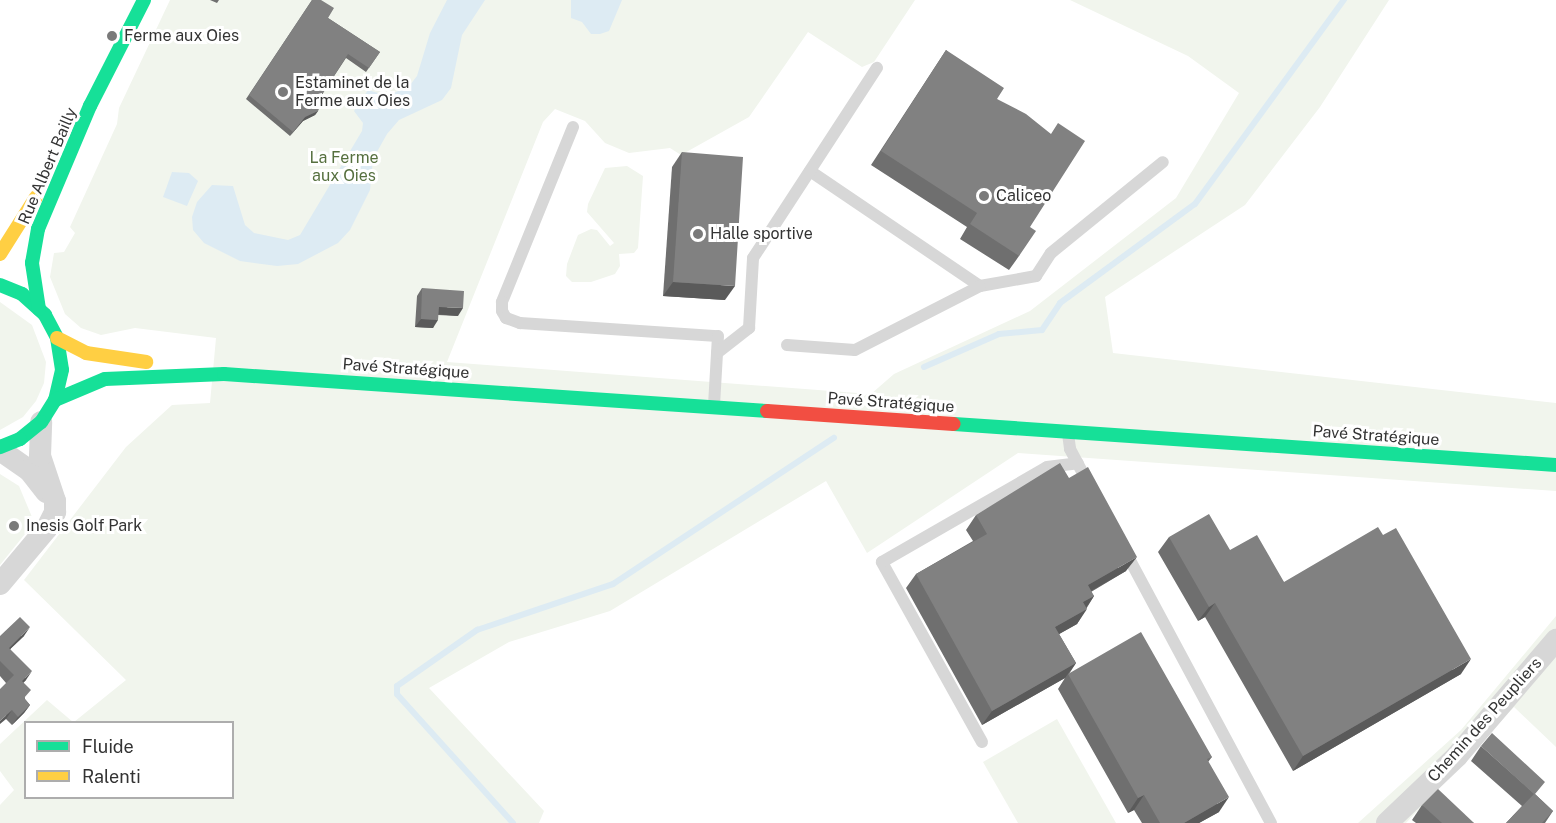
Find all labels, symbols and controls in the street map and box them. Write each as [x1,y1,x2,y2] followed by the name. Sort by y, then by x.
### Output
[124,26,239,46] place label: Ferme aux Oies
[105,29,119,43] marker: Ferme aux Oies
[295,73,410,111] place label: Estaminet de la Ferme aux Oies
[276,85,290,99] marker: Estaminet de la Ferme aux Oies
[15,105,81,227] street label: Rue Albert Bailly
[309,148,379,186] park label: La Ferme aux Oies
[996,186,1051,206] place label: Caliceo
[977,189,991,203] marker: Caliceo
[710,224,813,244] place label: Halle sportive
[691,227,705,241] marker: Halle sportive
[342,355,470,383] street label: Pavé Stratégique
[827,389,955,417] street label: Pavé Stratégique
[1312,422,1440,450] street label: Pavé Stratégique
[26,516,142,536] place label: Inesis Golf Park
[7,519,21,533] marker: Inesis Golf Park
[1424,654,1546,786] street label: Chemin des Peupliers
[24,721,234,799] legend
[82,736,134,757] text: Fluide
[82,766,141,787] text: Ralenti

